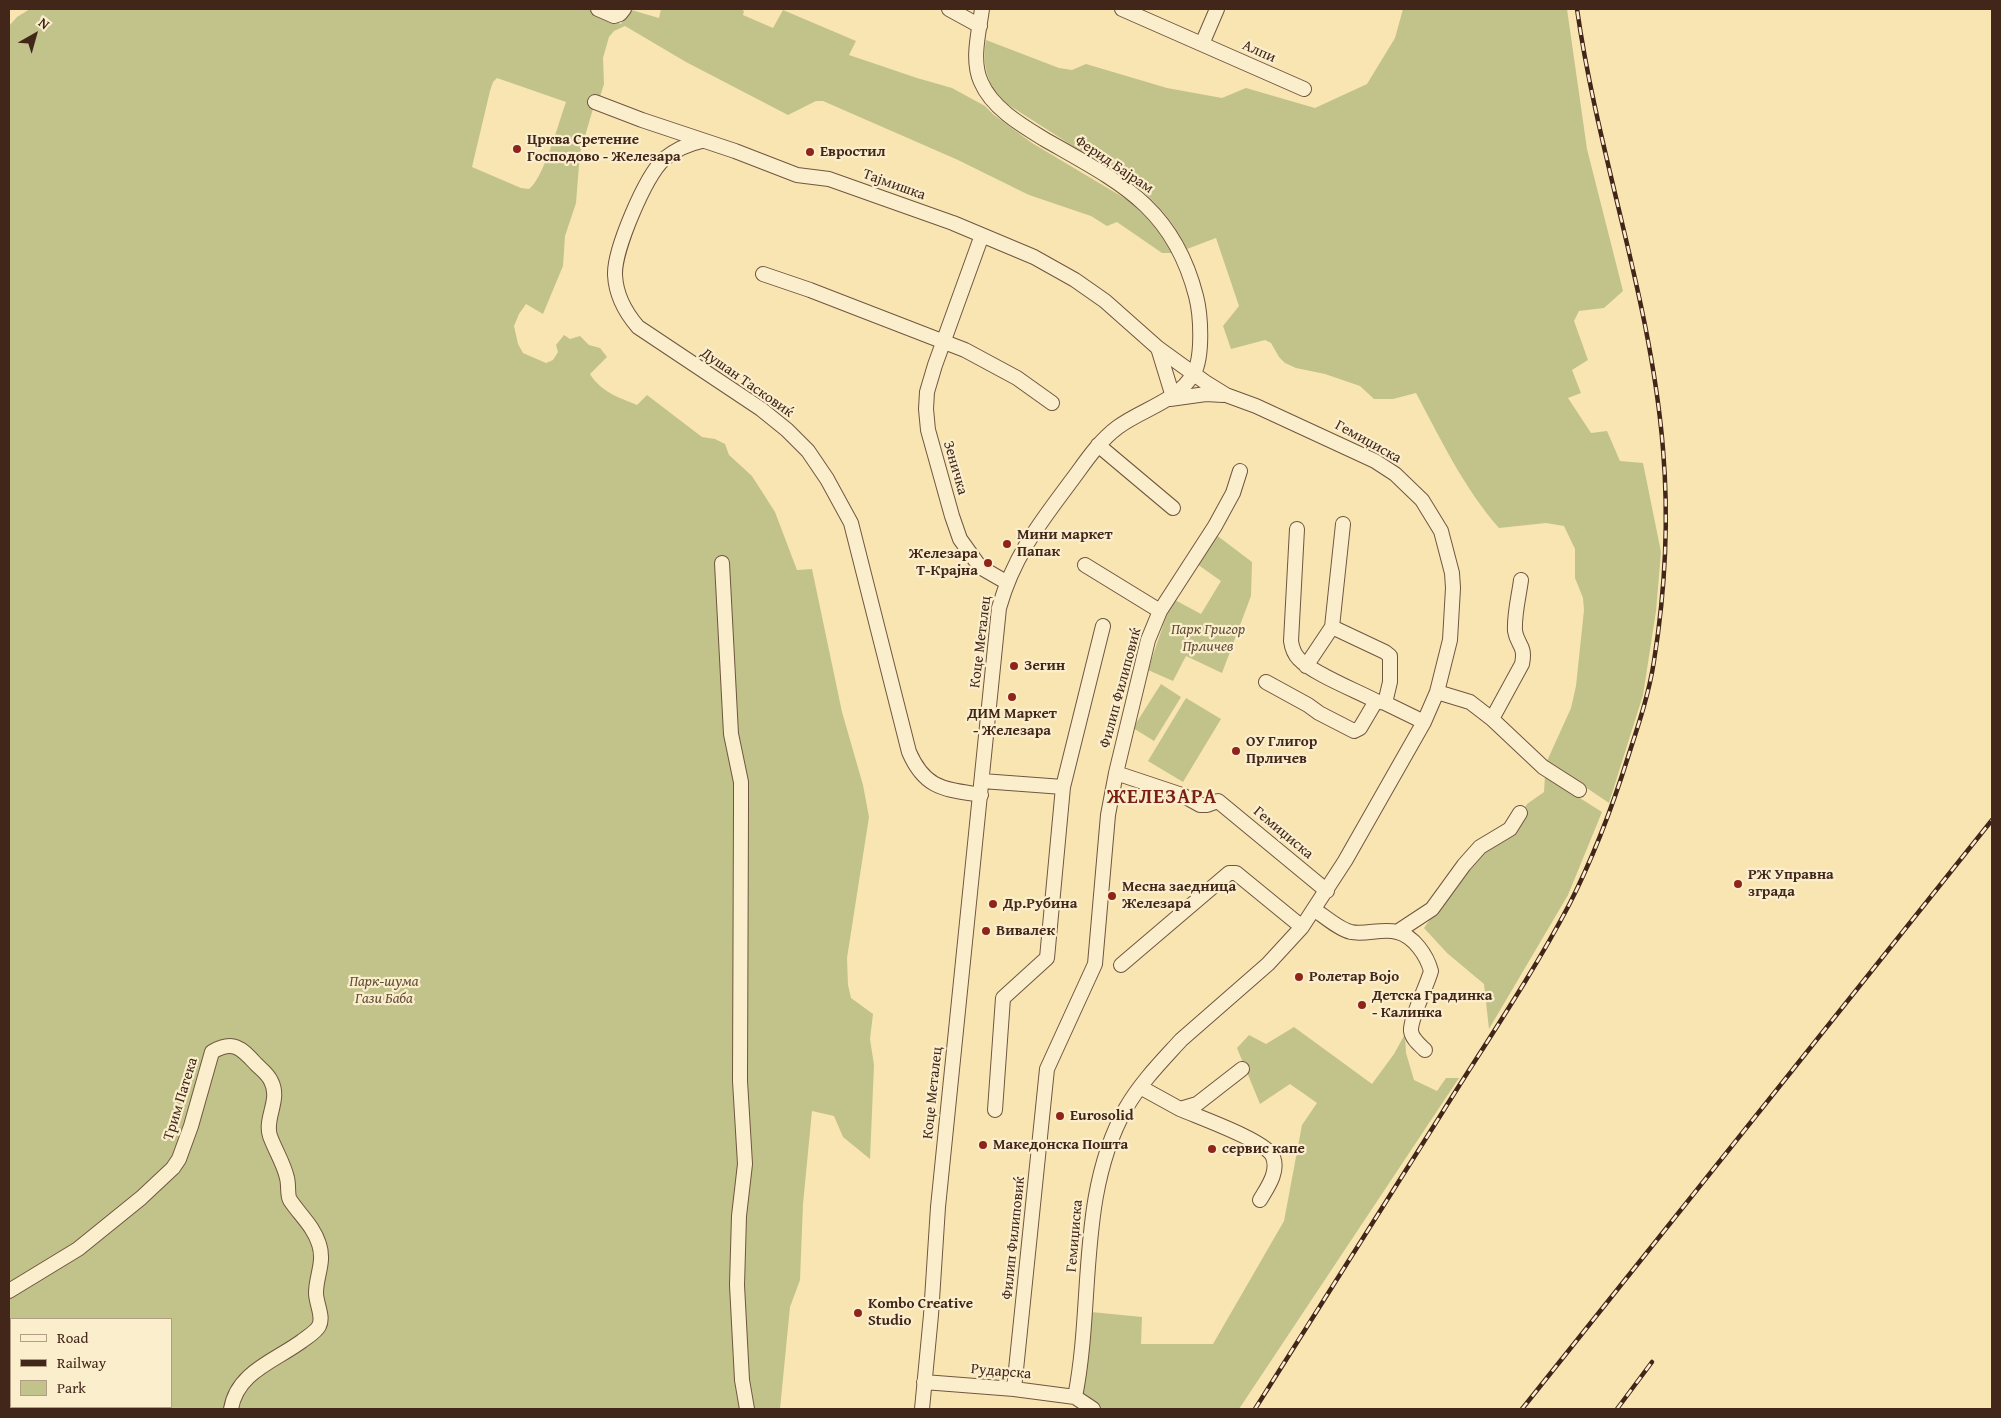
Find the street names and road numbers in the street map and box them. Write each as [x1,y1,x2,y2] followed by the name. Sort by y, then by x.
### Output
[1239,37,1279,67] street label: Алпи
[1071,132,1157,198] street label: Ферид Бајрам
[860,165,928,205] street label: Тајмишка
[697,344,797,422] street label: Душан Тасковиќ
[1332,416,1404,468] street label: Гемиџиска
[939,439,971,497] street label: Зеничка
[966,595,996,689] street label: Коце Металец
[1096,626,1146,750] street label: Филип Филиповиќ
[1249,803,1317,863] street label: Гемиџиска
[919,1046,947,1140] street label: Коце Металец
[160,1055,202,1143] street label: Трим Патека
[999,1176,1029,1300] street label: Филип Филиповиќ
[1063,1199,1087,1273] street label: Гемиџиска
[970,1360,1032,1384] street label: Рударска

